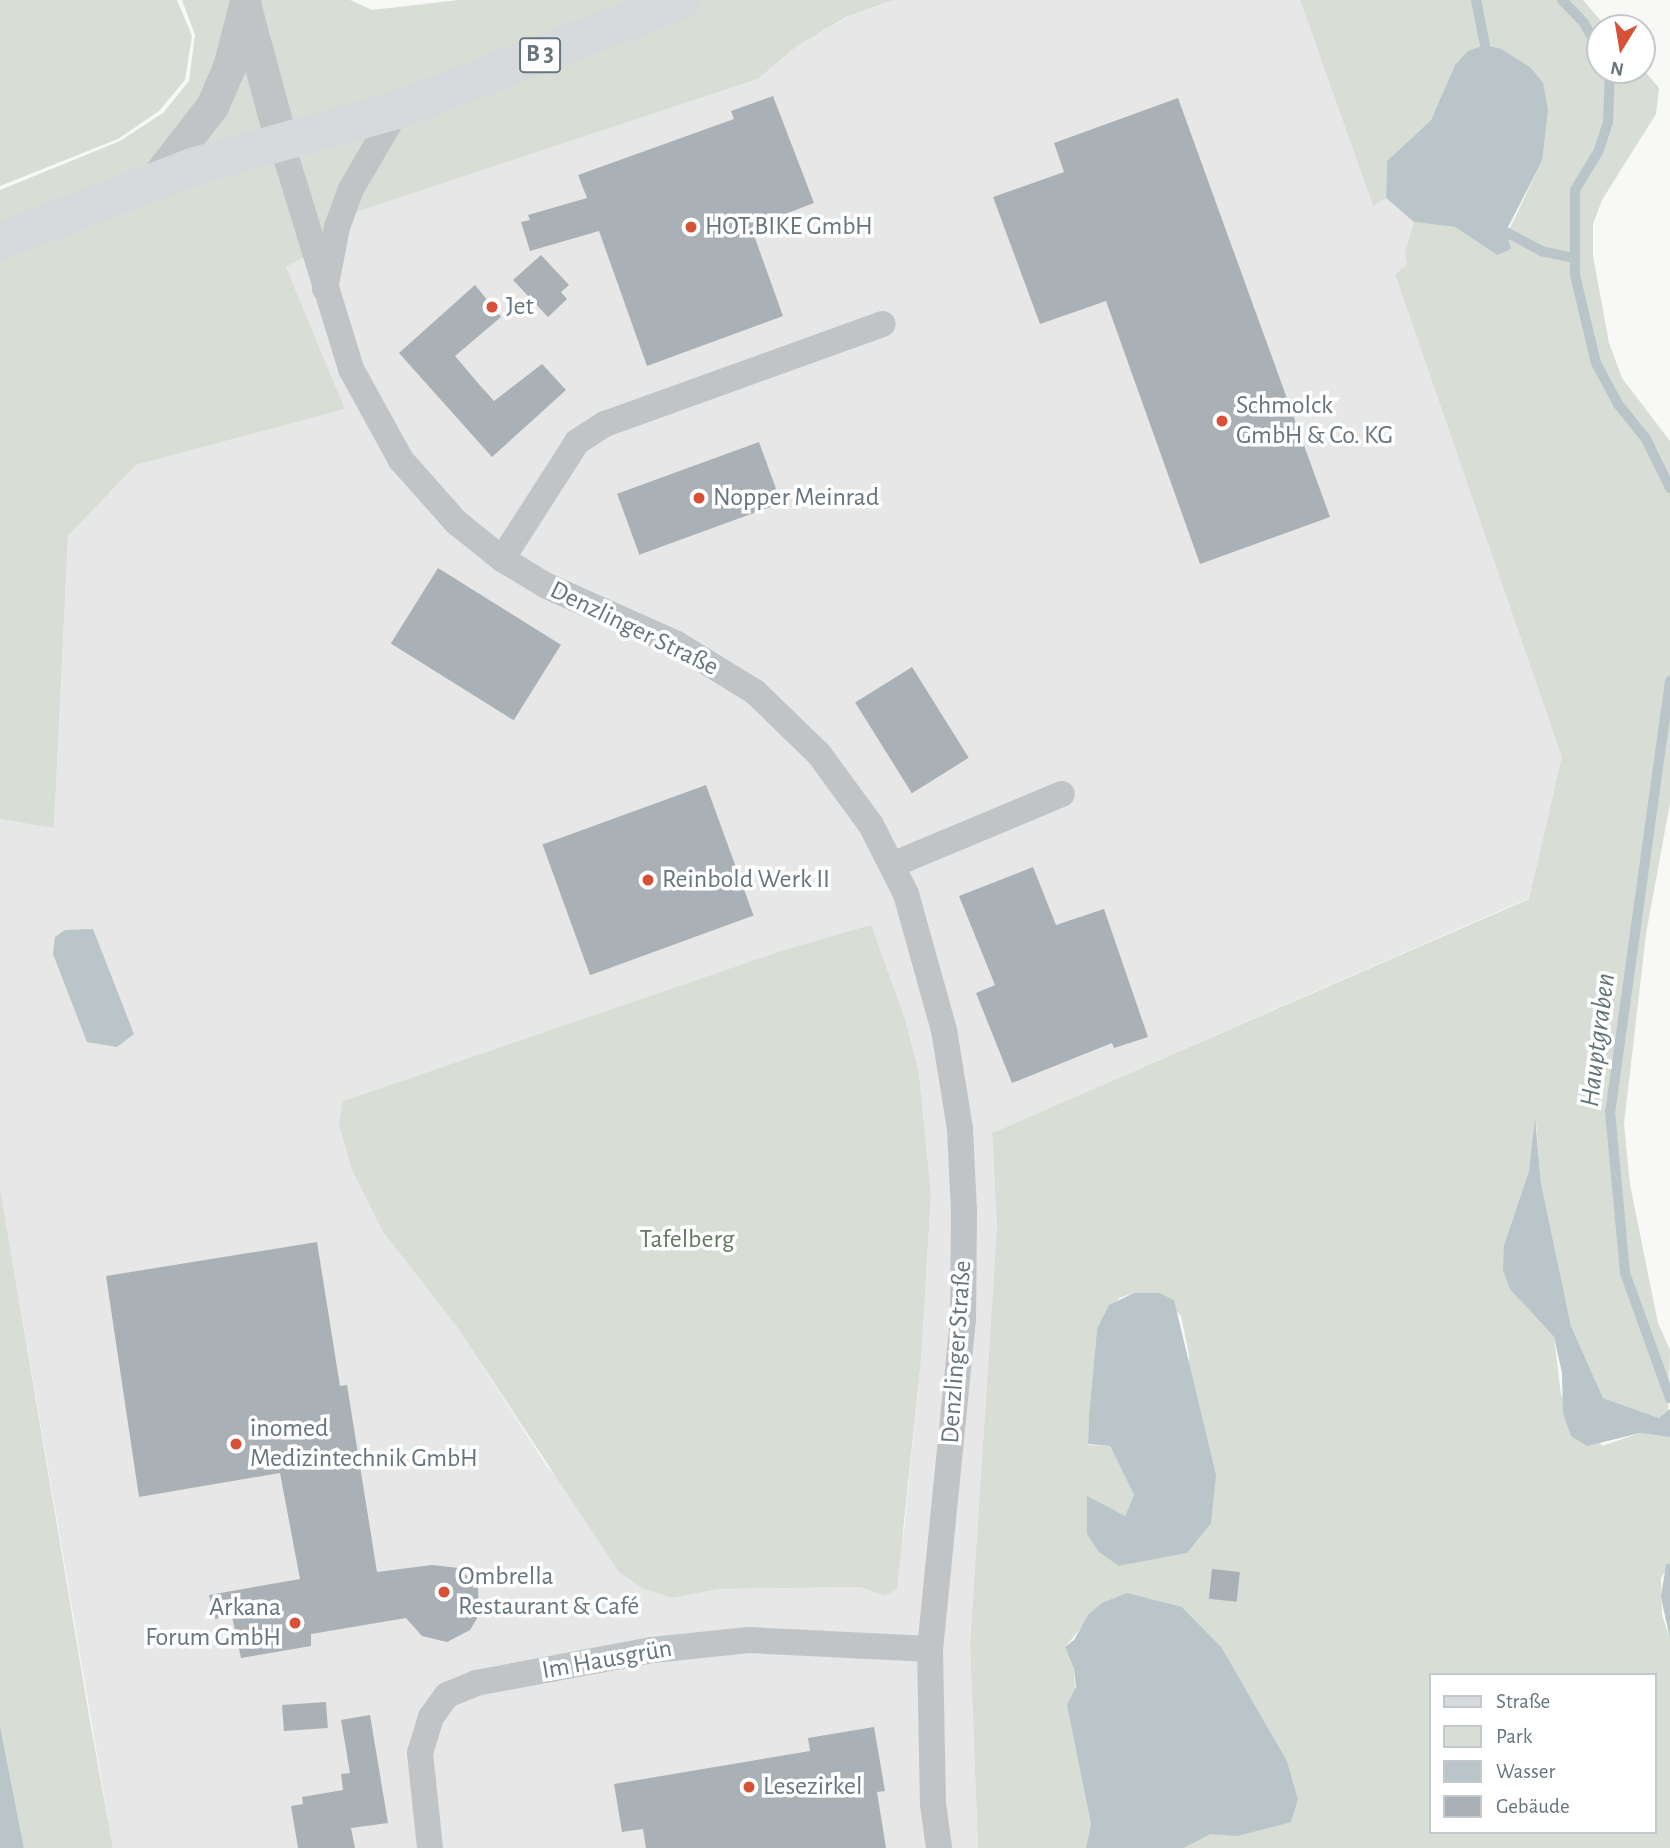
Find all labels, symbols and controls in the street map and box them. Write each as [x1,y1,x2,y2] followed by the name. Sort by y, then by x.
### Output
[1586,14,1656,84] north arrow
[519,34,561,76] road number: B 3
[1609,58,1626,79] text: N
[705,211,873,243] place label: HOT.BIKE GmbH
[683,219,699,235] marker: HOT.BIKE GmbH
[506,291,534,323] place label: Jet
[484,299,500,315] marker: Jet
[1236,390,1393,452] place label: Schmolck GmbH & Co. KG
[1214,413,1230,429] marker: Schmolck GmbH & Co. KG
[713,482,879,514] place label: Nopper Meinrad
[691,490,707,506] marker: Nopper Meinrad
[545,575,723,683] street label: Denzlinger Straße
[662,864,830,896] place label: Reinbold Werk II
[640,872,656,888] marker: Reinbold Werk II
[1573,971,1623,1109] water label: Hauptgraben
[639,1224,735,1256] park label: Tafelberg
[935,1259,979,1445] street label: Denzlinger Straße
[250,1413,478,1474] place label: inomed Medizintechnik GmbH
[228,1436,244,1452] marker: inomed Medizintechnik GmbH
[458,1561,639,1622] place label: Ombrella Restaurant & Café
[436,1584,452,1600] marker: Ombrella Restaurant & Café
[145,1592,281,1654] place label: Arkana Forum GmbH
[287,1615,303,1631] marker: Arkana Forum GmbH
[540,1633,674,1687] street label: Im Hausgrün
[1428,1673,1656,1834] legend
[1496,1691,1550,1712] text: Straße
[1496,1726,1532,1747] text: Park
[1496,1761,1555,1782] text: Wasser
[763,1771,862,1803] place label: Lesezirkel
[741,1779,757,1795] marker: Lesezirkel
[1496,1796,1570,1817] text: Gebäude

